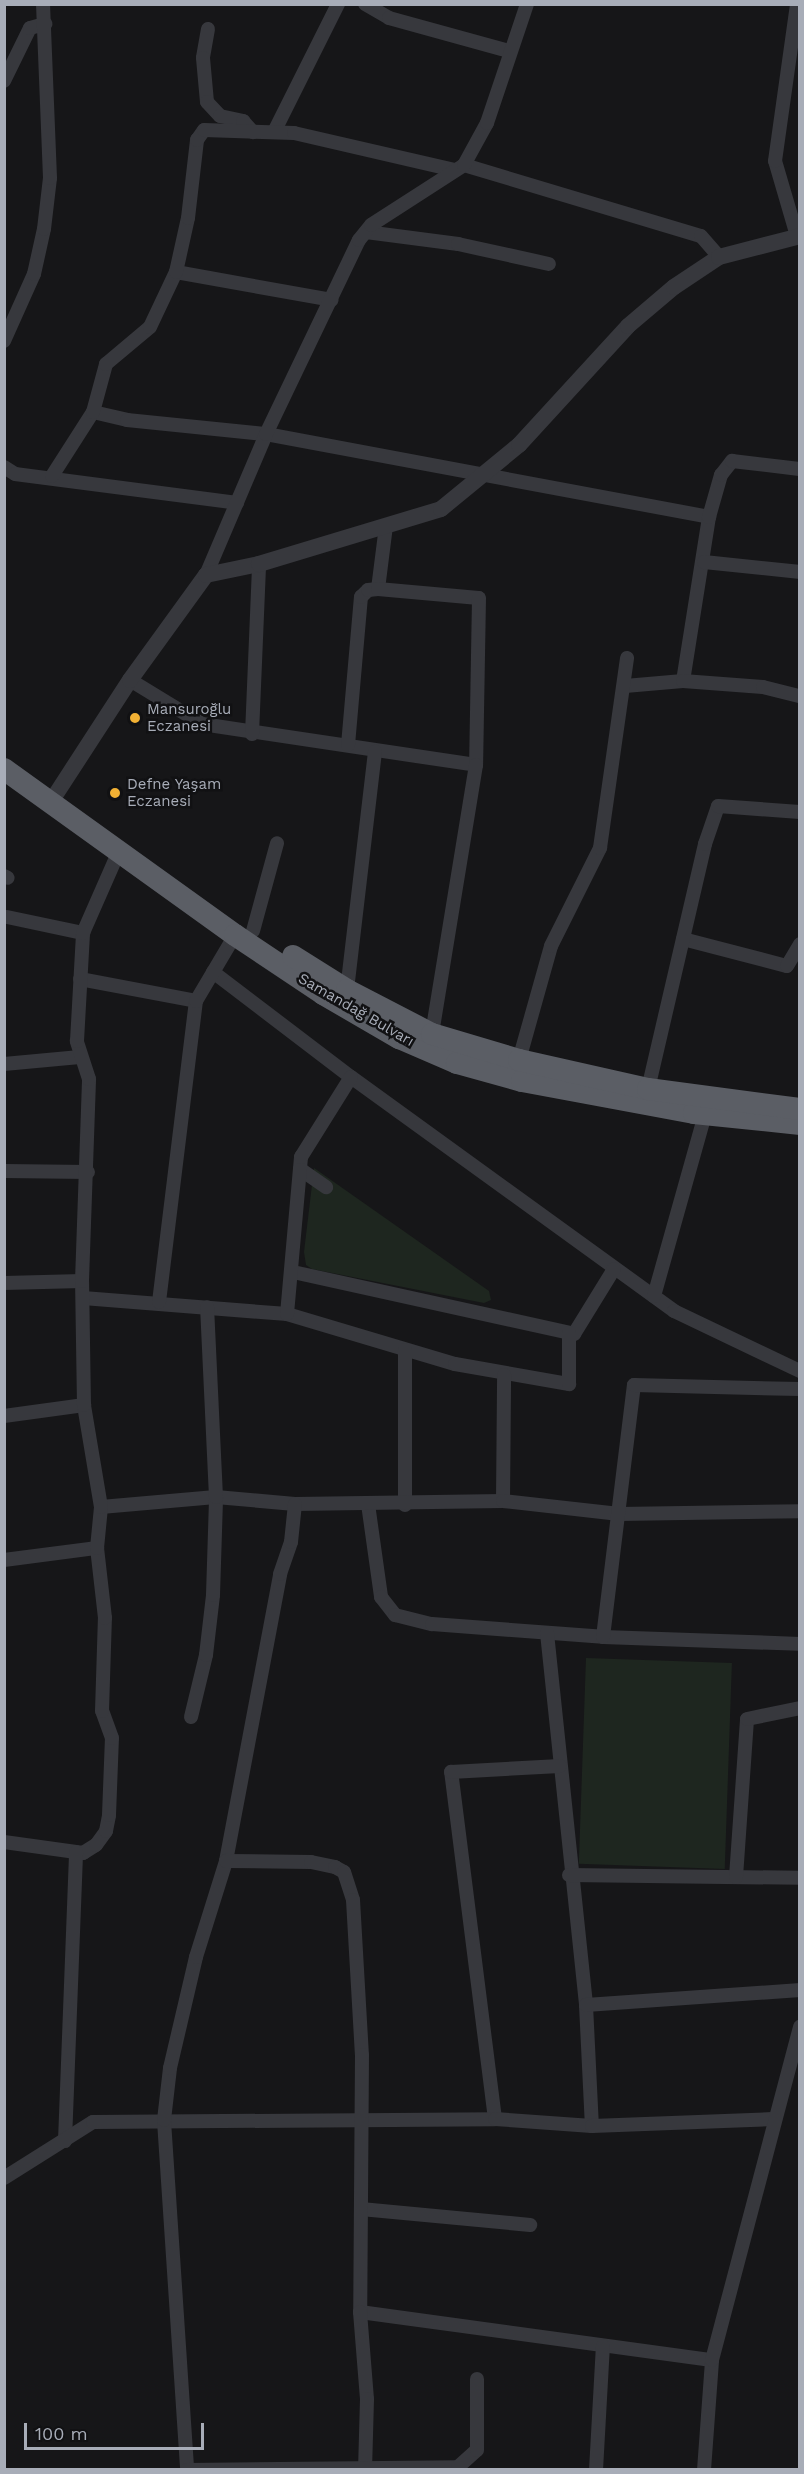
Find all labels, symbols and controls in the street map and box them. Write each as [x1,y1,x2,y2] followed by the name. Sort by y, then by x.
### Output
[147,700,231,735] place label: Mansuroğlu Eczanesi
[128,711,142,725] marker: Mansuroğlu Eczanesi
[127,775,222,810] place label: Defne Yaşam Eczanesi
[108,786,122,800] marker: Defne Yaşam Eczanesi
[295,970,417,1050] street label: Samandağ Bulvarı
[27,2411,207,2449] scale bar
[35,2423,88,2444] text: 100 m

